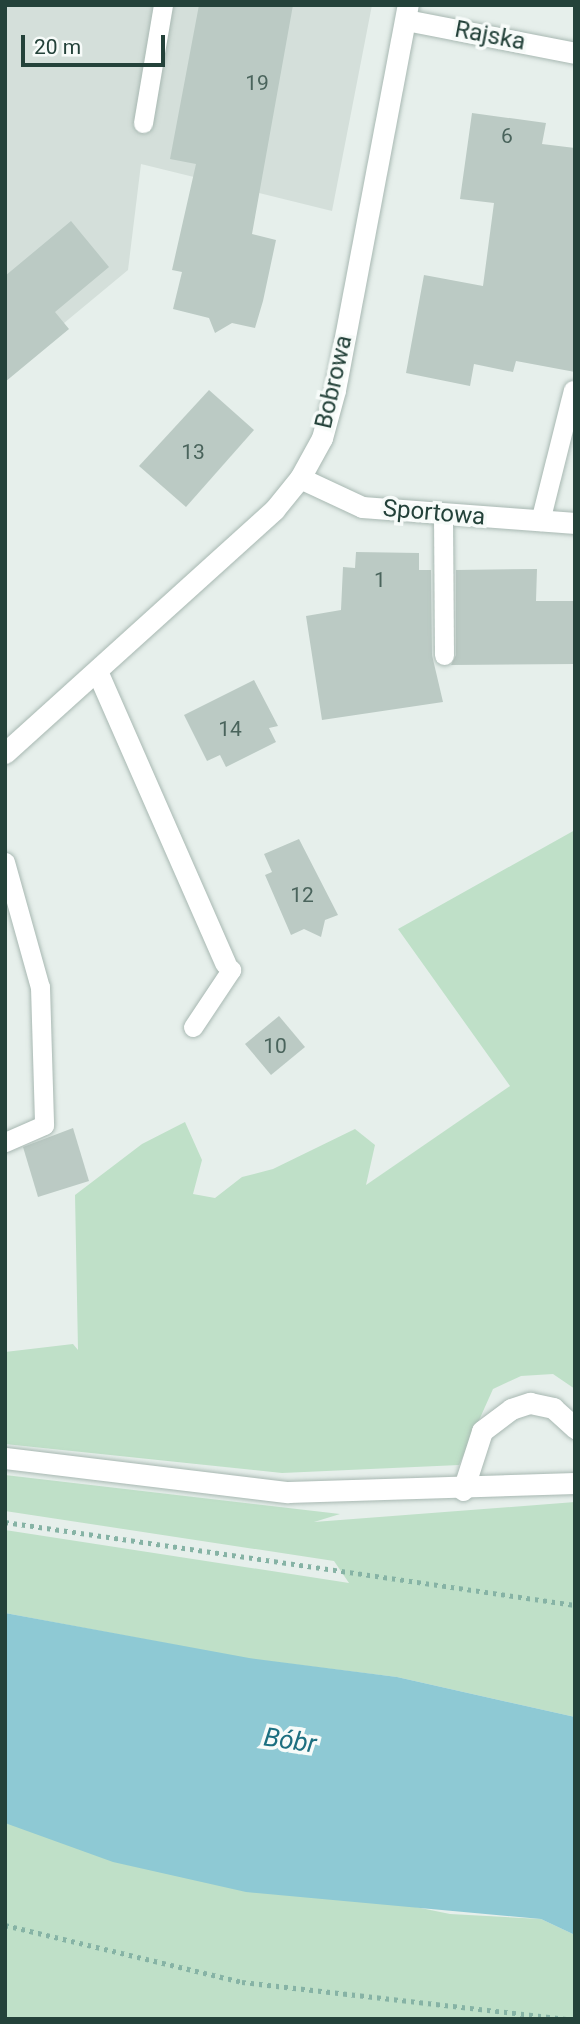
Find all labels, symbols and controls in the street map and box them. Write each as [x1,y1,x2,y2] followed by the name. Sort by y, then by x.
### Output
[452,15,528,57] street label: Rajska
[24,21,168,65] scale bar
[34,35,81,59] text: 20 m
[245,70,269,96] house number: 19
[501,123,513,149] house number: 6
[309,333,359,431] street label: Bobrowa
[181,439,205,465] house number: 13
[382,494,486,532] street label: Sportowa
[374,567,386,593] house number: 1
[218,716,242,742] house number: 14
[290,882,314,908] house number: 12
[263,1033,287,1059] house number: 10
[262,1722,318,1760] water label: Bóbr

